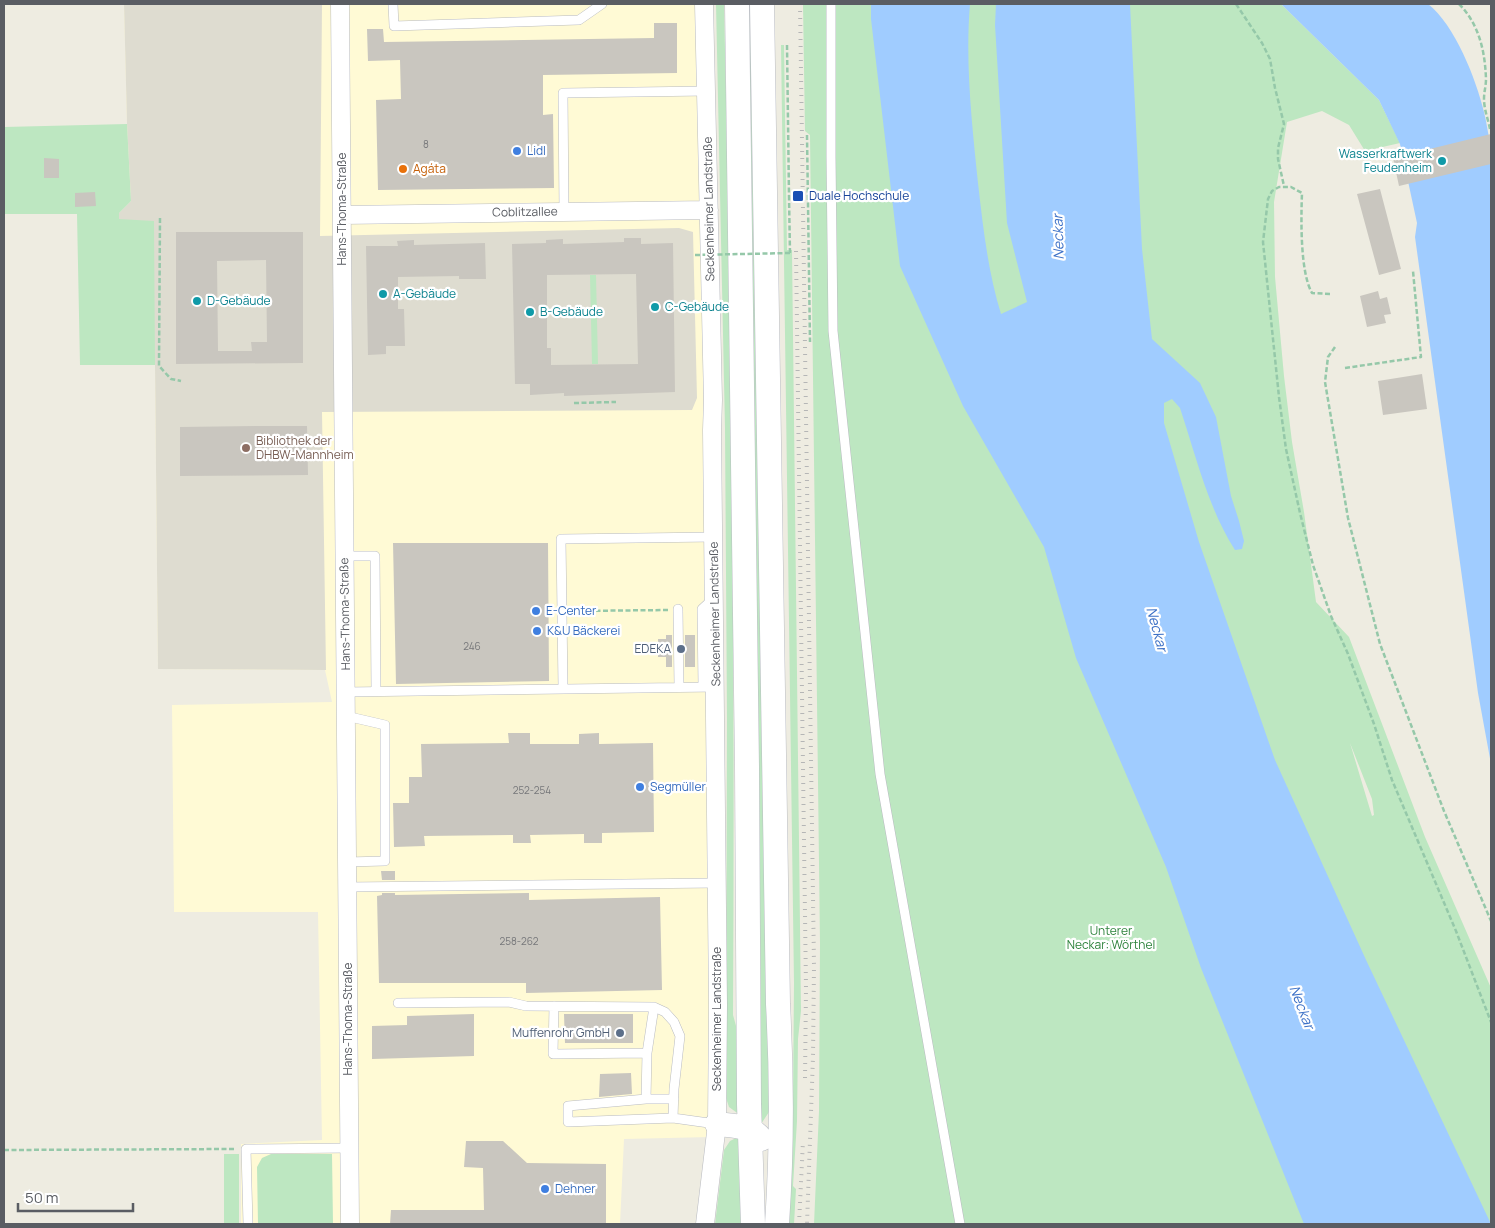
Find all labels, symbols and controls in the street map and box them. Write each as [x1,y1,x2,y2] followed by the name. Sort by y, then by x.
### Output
[423,137,429,151] house number: 8
[699,137,718,282] street label: Seckenheimer Landstraße
[527,142,546,159] place label: Lidl
[511,145,523,157] marker: Lidl
[1339,145,1433,176] place label: Wasserkraftwerk Feudenheim
[333,153,350,265] street label: Hans-Thoma-Straße
[1436,155,1448,167] marker: Wasserkraftwerk Feudenheim
[413,160,446,177] place label: Agáta
[397,163,409,175] marker: Agáta
[809,187,909,204] place label: Duale Hochschule
[791,189,805,203] marker: Duale Hochschule
[492,202,558,221] street label: Coblitzallee
[1047,212,1068,260] water label: Neckar
[393,285,456,302] place label: A-Gebäude
[377,288,389,300] marker: A-Gebäude
[207,292,271,309] place label: D-Gebäude
[191,295,203,307] marker: D-Gebäude
[665,298,729,315] place label: C-Gebäude
[649,301,661,313] marker: C-Gebäude
[540,303,603,320] place label: B-Gebäude
[524,306,536,318] marker: B-Gebäude
[256,432,354,463] place label: Bibliothek der DHBW-Mannheim
[240,442,252,454] marker: Bibliothek der DHBW-Mannheim
[705,542,724,687] street label: Seckenheimer Landstraße
[335,557,354,671] street label: Hans-Thoma-Straße
[546,602,597,619] place label: E-Center
[530,605,542,617] marker: E-Center
[1142,605,1173,655] water label: Neckar
[547,622,620,639] place label: K&U Bäckerei
[531,625,543,637] marker: K&U Bäckerei
[463,639,481,653] house number: 246
[635,640,671,657] place label: EDEKA
[675,643,687,655] marker: EDEKA
[650,778,706,795] place label: Segmüller
[634,781,646,793] marker: Segmüller
[513,783,551,797] house number: 252-254
[1067,922,1155,953] park label: Unterer Neckar: Wörthel
[499,934,539,948] house number: 258-262
[708,947,725,1091] street label: Seckenheimer Landstraße
[339,963,356,1075] street label: Hans-Thoma-Straße
[1285,982,1320,1033] water label: Neckar
[512,1024,610,1041] place label: Muffenrohr GmbH
[614,1027,626,1039] marker: Muffenrohr GmbH
[18,1180,132,1212] scale bar
[555,1180,596,1197] place label: Dehner
[539,1183,551,1195] marker: Dehner
[25,1187,59,1208] text: 50 m

